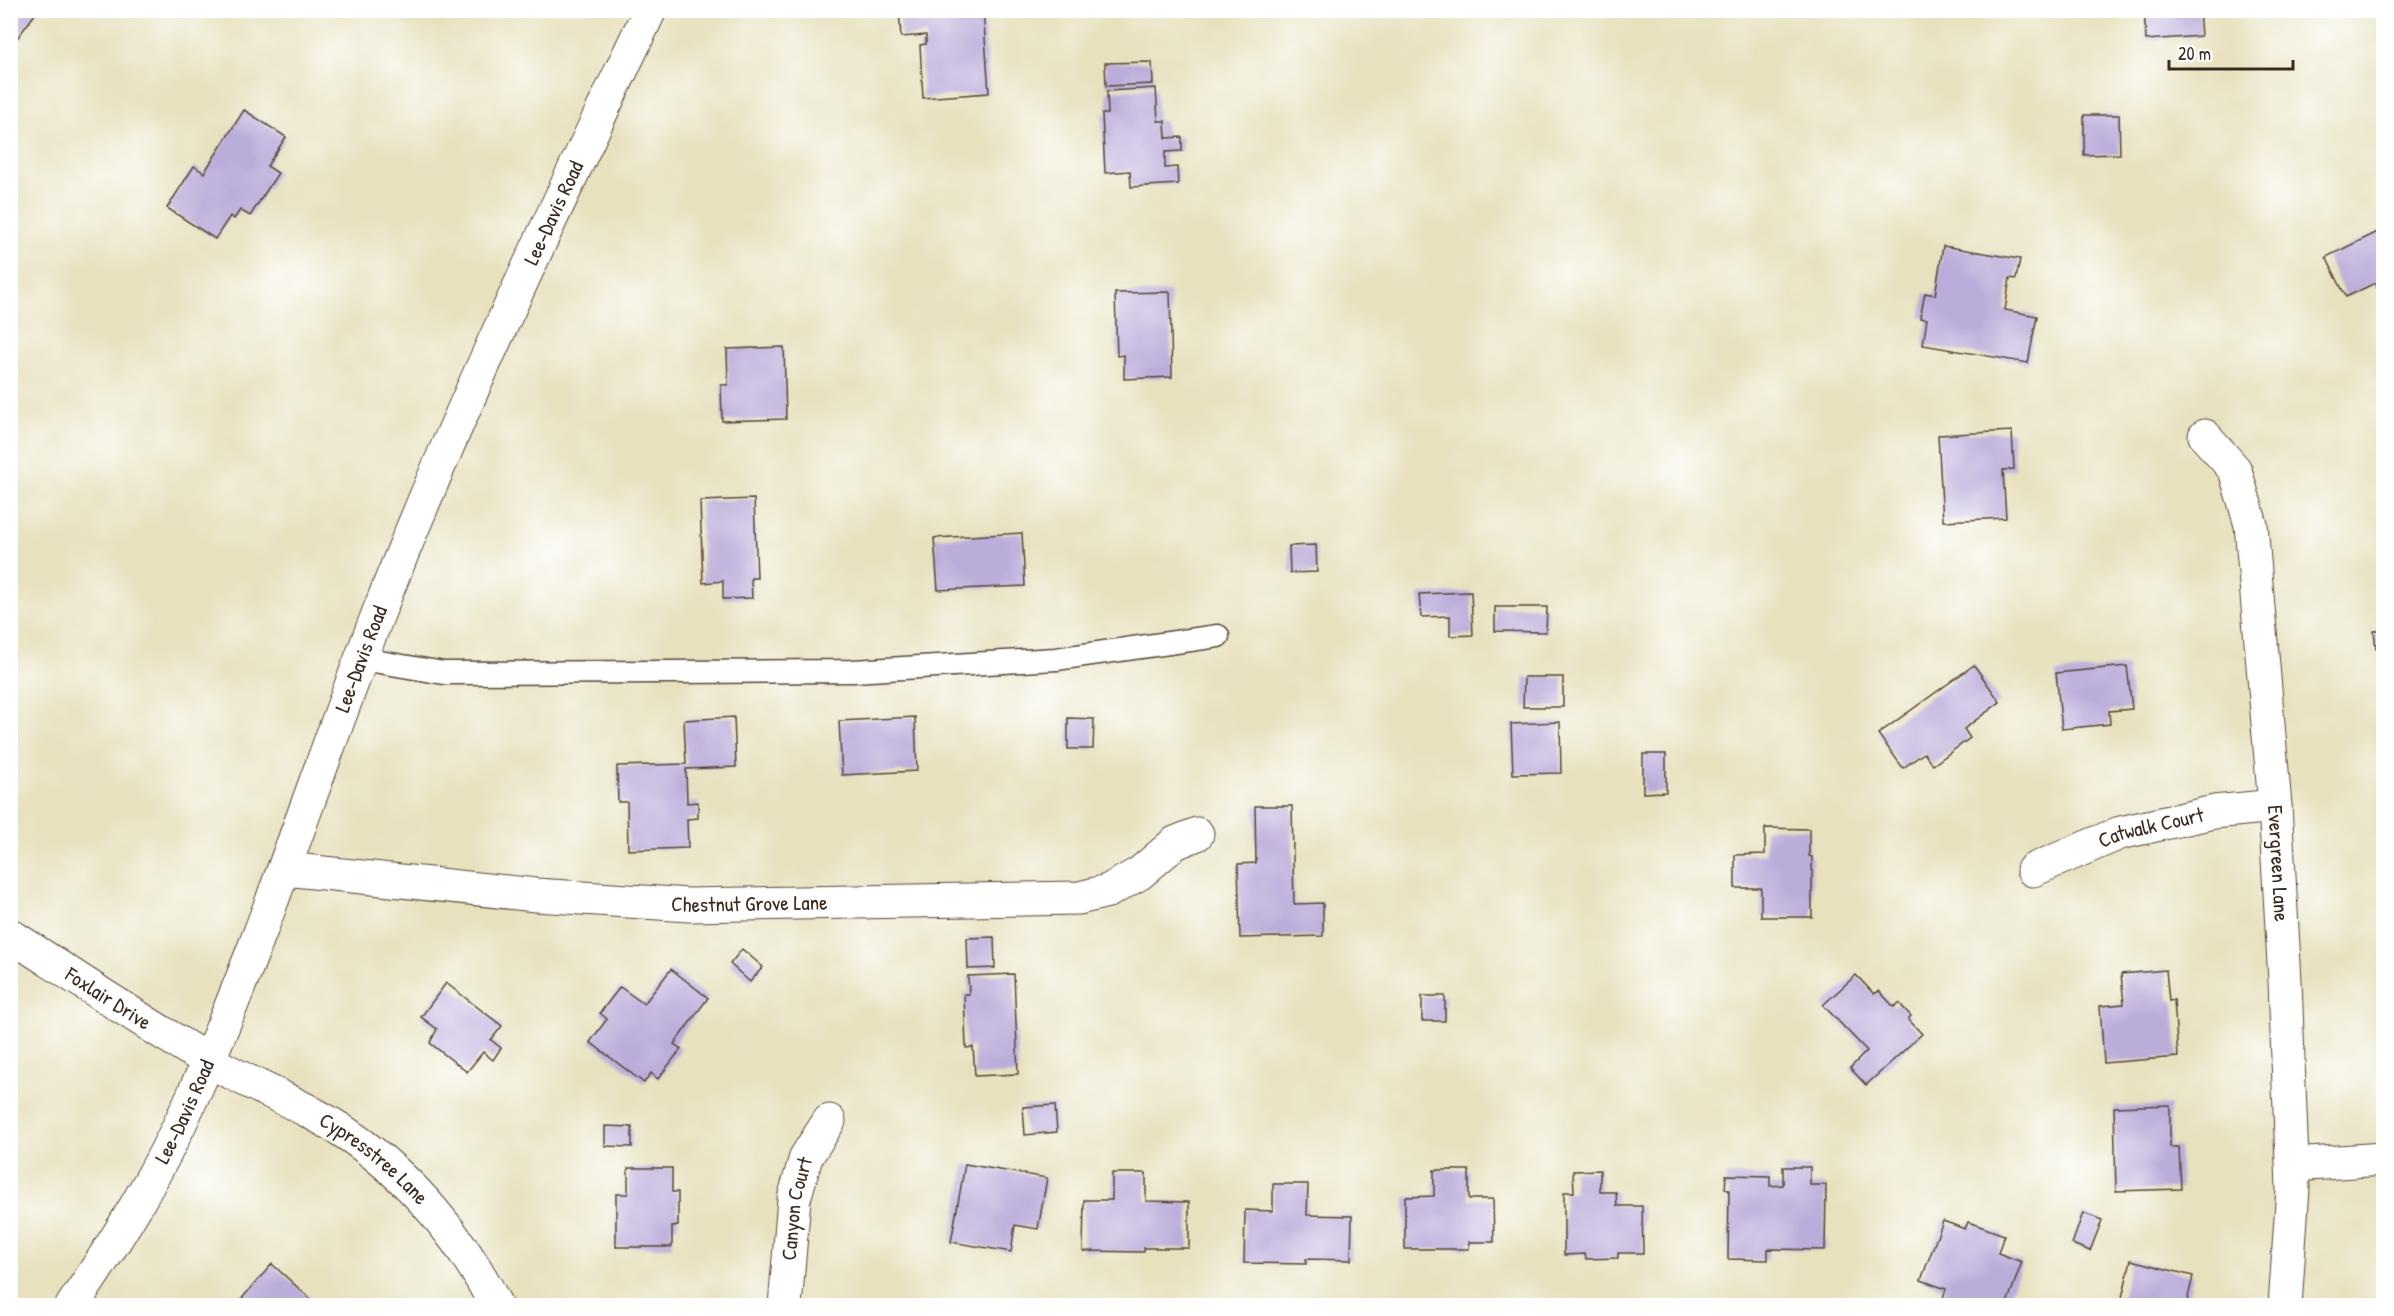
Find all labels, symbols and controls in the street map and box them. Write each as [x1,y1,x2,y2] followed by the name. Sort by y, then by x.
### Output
[2169,33,2294,71] scale bar
[2178,41,2211,66] text: 20 m
[516,156,590,269] street label: Lee-Davis Road
[327,601,394,716] street label: Lee-Davis Road
[2093,800,2207,855] street label: Catwalk Court
[2261,804,2297,922] street label: Evergreen Lane
[670,888,828,919] street label: Chestnut Grove Lane
[59,959,157,1036] street label: Foxlair Drive
[147,1055,221,1169] street label: Lee-Davis Road
[314,1105,435,1211] street label: Cypresstree Lane
[774,1153,819,1262] street label: Canyon Court

